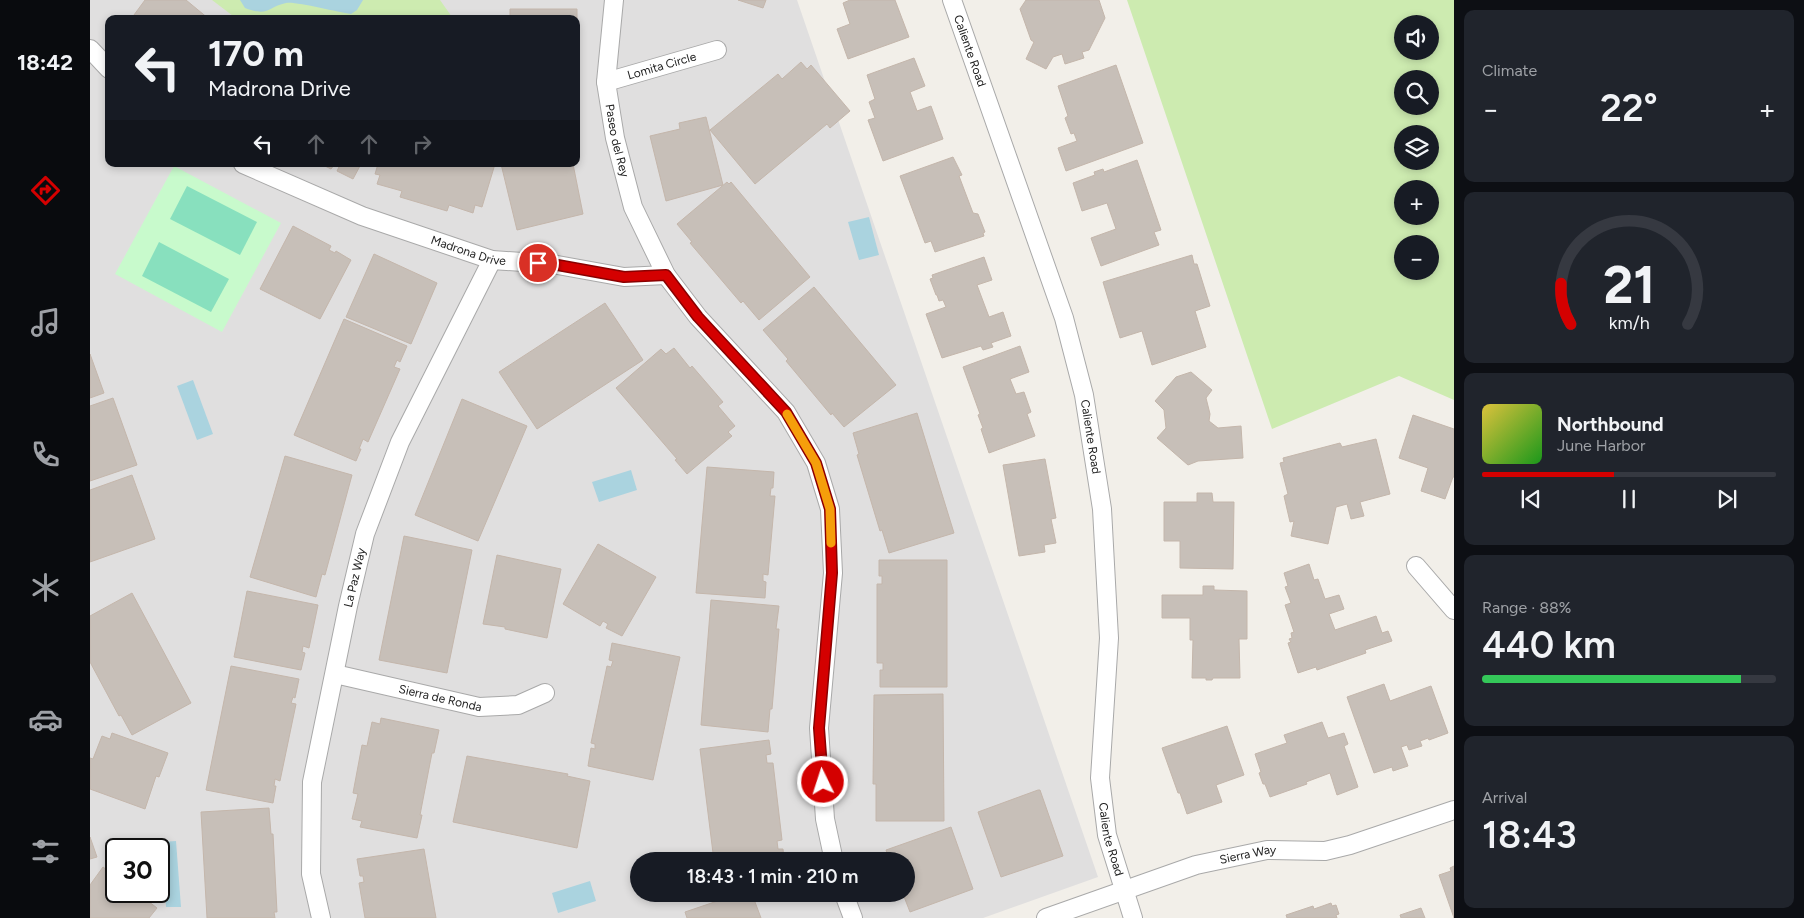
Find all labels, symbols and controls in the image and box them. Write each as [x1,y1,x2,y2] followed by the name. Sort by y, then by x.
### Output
[951,13,989,89] street label: Caliente Road
[1394,15,1439,280] map controls
[1394,15,1439,60] button: sound
[208,33,304,75] text: 170 m
[125,35,190,100] icon: left
[17,49,73,76] text: 18:42
[626,49,698,83] street label: Lomita Circle
[1482,61,1537,80] text: Climate
[1394,70,1439,115] button: search
[208,75,351,102] text: Madrona Drive
[1600,85,1658,131] text: 22°
[1482,92,1499,126] text: −
[1759,92,1776,126] text: +
[603,103,632,179] street label: Paseo del Rey
[1394,125,1439,170] button: layers
[249,130,277,158] icon: left
[302,130,330,158] icon: ahead
[355,130,383,158] icon: ahead
[408,130,436,158] icon: right
[28,173,63,208] icon: directions
[1394,180,1439,225] button: +
[429,233,507,268] street label: Madrona Drive
[1394,235,1439,280] button: −
[517,242,559,284] pin
[524,249,552,277] icon: arrive
[1603,254,1655,316] text: 21
[28,305,63,340] icon: music
[1609,312,1649,333] text: km/h
[1078,399,1103,475] street label: Caliente Road
[1557,413,1664,436] text: Northbound
[1557,436,1645,455] text: June Harbor
[28,437,63,472] icon: phone
[1517,485,1545,513] icon: previous
[1615,485,1643,513] icon: pause
[1713,485,1741,513] icon: next
[341,546,369,609] street label: La Paz Way
[28,570,63,605] icon: climate
[1482,598,1571,617] text: Range · 88%
[1482,622,1616,668] text: 440 km
[397,682,483,714] street label: Sierra de Ronda
[28,702,63,737] icon: car
[796,755,848,807] position arrow
[1482,788,1527,807] text: Arrival
[1096,802,1126,878] street label: Caliente Road
[1482,812,1577,858] text: 18:43
[28,834,63,869] icon: filters
[105,838,170,903] speed limit sign: 30
[1218,843,1277,867] street label: Sierra Way
[687,865,858,888] text: 18:43 · 1 min · 210 m

